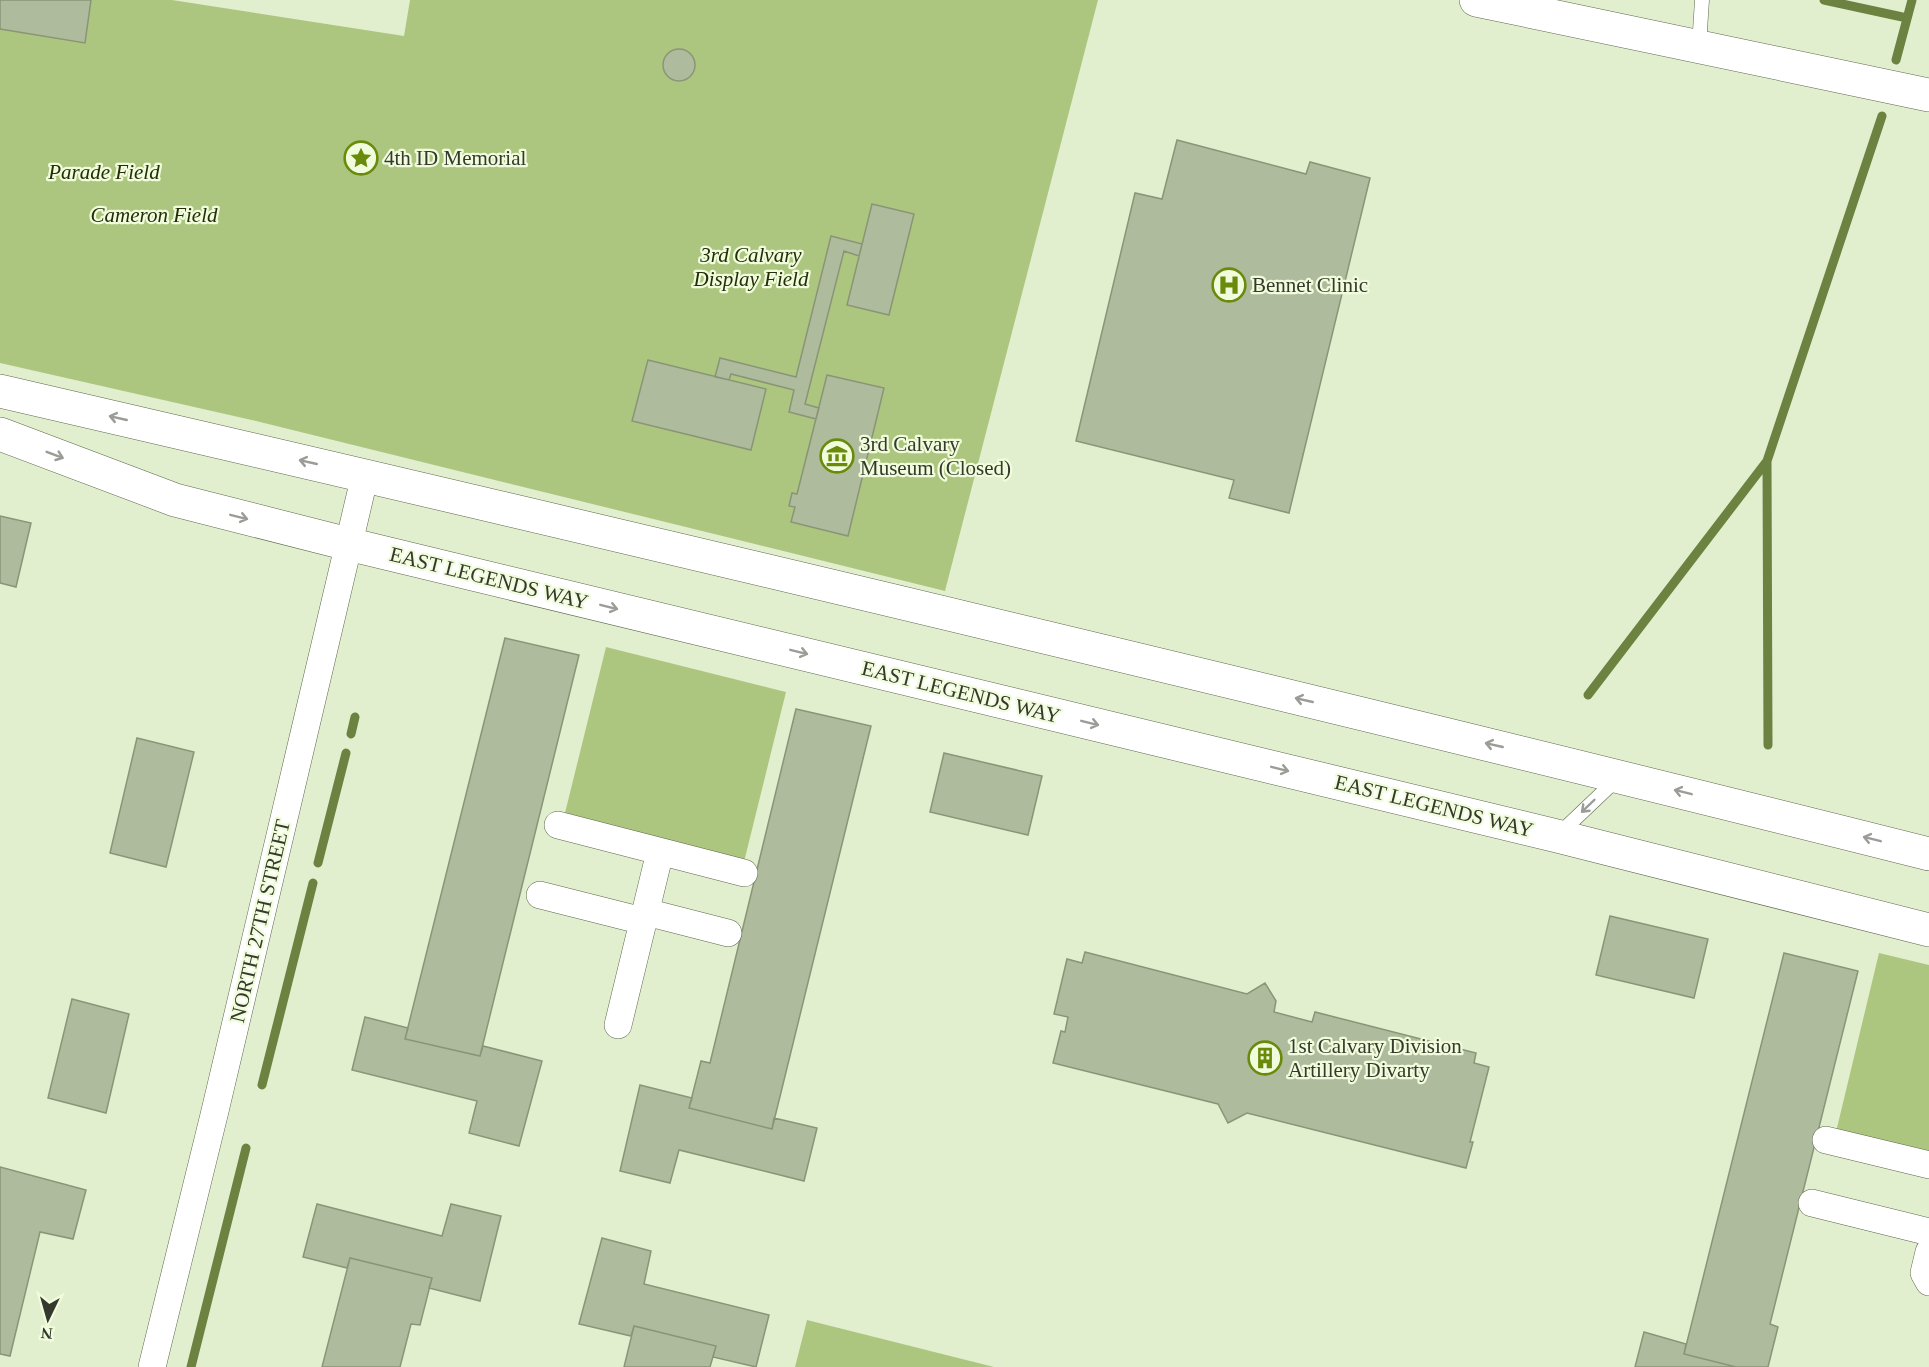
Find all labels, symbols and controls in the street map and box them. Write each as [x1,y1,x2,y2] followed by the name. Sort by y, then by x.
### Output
[343,140,379,176] place icon: 4th ID Memorial
[384,146,526,170] place label: 4th ID Memorial
[47,160,160,184] park label: Parade Field
[91,203,218,227] park label: Cameron Field
[693,243,809,291] park label: 3rd Calvary Display Field
[1211,267,1247,303] hospital icon: Bennet Clinic
[1252,273,1368,297] place label: Bennet Clinic
[109,412,128,424] one-way arrow
[860,432,1011,480] place label: 3rd Calvary Museum (Closed)
[819,438,855,474] museum icon: 3rd Calvary Museum (Closed)
[45,450,63,461] one-way arrow
[299,456,319,467] one-way arrow
[229,511,248,523] one-way arrow
[387,542,591,614] street label: EAST LEGENDS WAY
[599,601,618,613] one-way arrow
[789,647,808,659] one-way arrow
[859,656,1063,728] street label: EAST LEGENDS WAY
[1295,693,1314,705] one-way arrow
[1081,717,1100,729] one-way arrow
[1485,739,1504,751] one-way arrow
[1270,763,1289,775] one-way arrow
[1332,770,1536,842] street label: EAST LEGENDS WAY
[1674,786,1693,798] one-way arrow
[1581,799,1596,813] one-way arrow
[225,817,295,1025] street label: NORTH 27TH STREET
[1863,833,1882,845] one-way arrow
[1288,1034,1462,1082] place label: 1st Calvary Division Artillery Divarty
[1247,1040,1283,1076] building icon: 1st Calvary Division Artillery Divarty
[18,1289,78,1349] north arrow
[40,1324,53,1342] text: N

